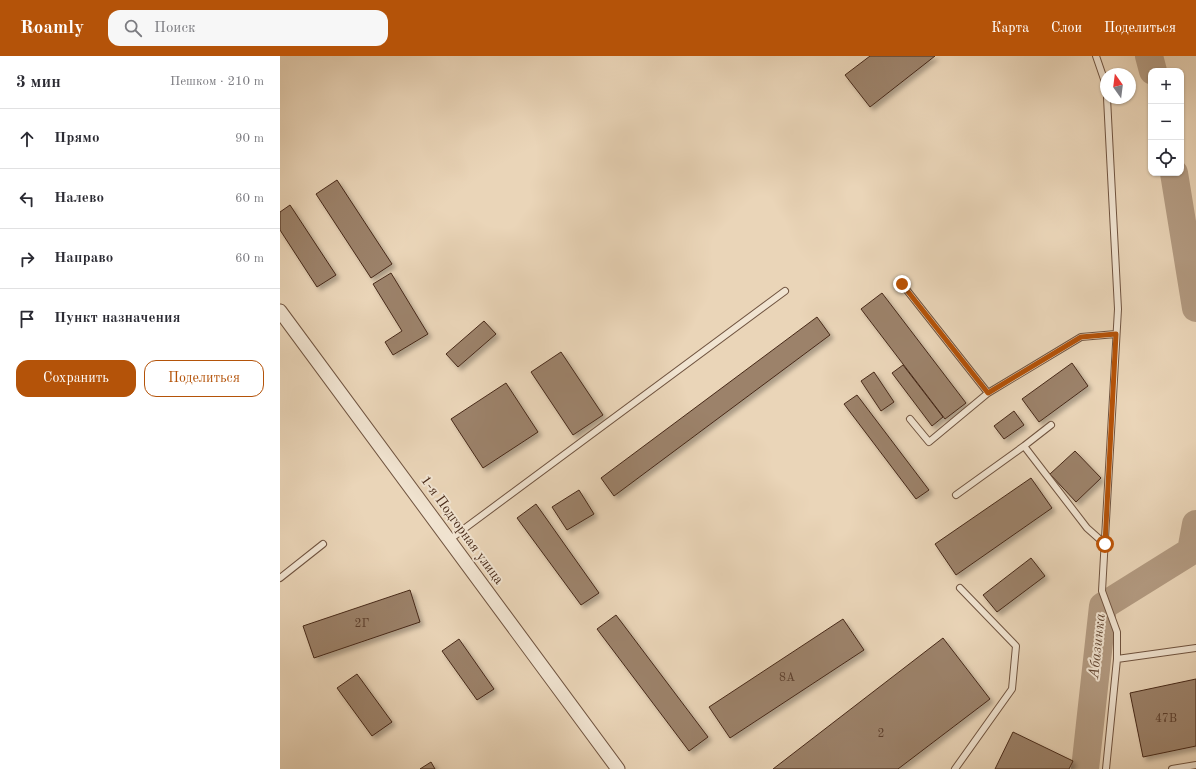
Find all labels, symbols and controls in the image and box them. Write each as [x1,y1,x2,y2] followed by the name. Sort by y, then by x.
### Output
[108,10,388,46] search box
[122,17,144,39] icon: search
[20,19,84,38] text: Roamly
[154,21,196,36] text: Поиск
[991,21,1029,35] text: Карта
[1051,21,1082,35] text: Слои
[1104,21,1176,35] text: Поделиться
[1100,68,1136,104] north arrow
[1148,68,1184,176] map controls
[1148,68,1184,104] button: +
[16,74,61,91] text: 3 мин
[170,75,264,88] text: Пешком · 210 m
[1148,104,1184,140] button: −
[16,128,38,150] icon: ahead
[54,131,100,146] text: Прямо
[235,132,264,145] text: 90 m
[1148,140,1184,176] button: locate
[16,188,38,210] icon: left
[54,191,104,206] text: Налево
[235,192,264,205] text: 60 m
[16,248,38,270] icon: right
[54,251,113,266] text: Направо
[235,252,264,265] text: 60 m
[893,275,911,293] route end
[16,308,38,330] icon: arrive
[54,311,181,326] text: Пункт назначения
[16,360,136,397] button: Сохранить
[144,360,264,397] button: Поделиться
[418,473,506,587] street label: 1-я Подгорная улица
[1096,535,1114,553] route start
[1086,613,1109,680] water label: Абазинка
[355,618,370,630] house number: 2Г
[779,672,795,684] house number: 8А
[1155,713,1177,725] house number: 47В
[878,728,884,740] house number: 2

